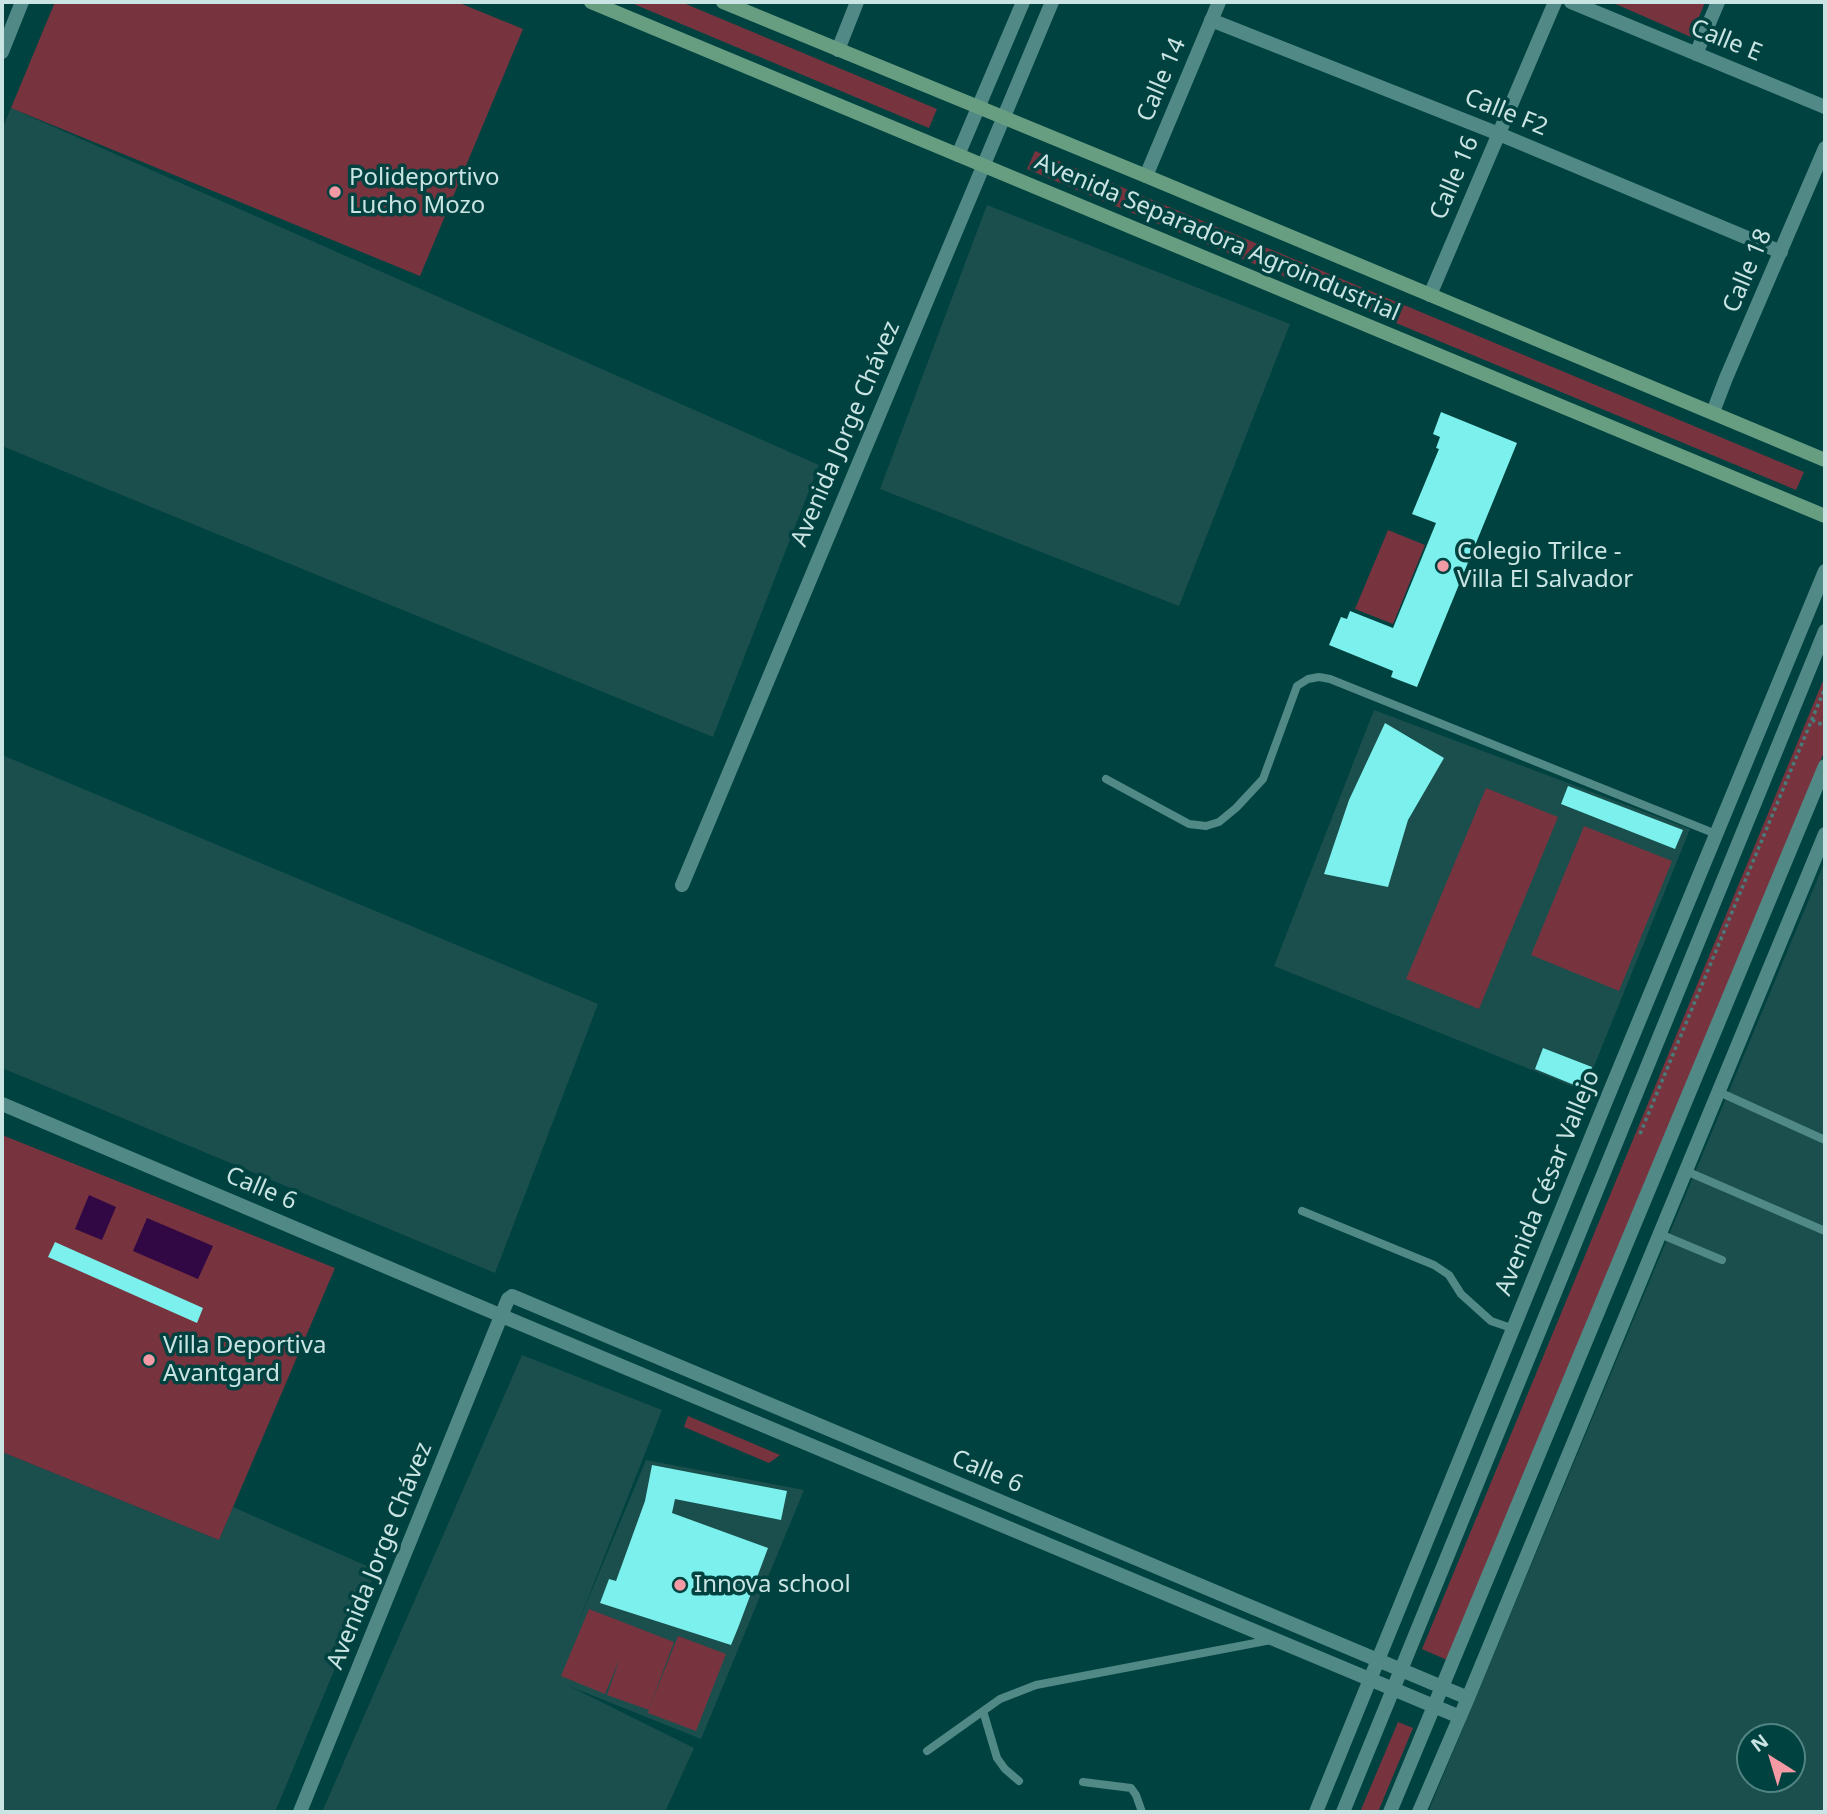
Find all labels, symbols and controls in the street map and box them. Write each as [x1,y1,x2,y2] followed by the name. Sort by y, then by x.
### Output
[1686,14,1766,68] street label: Calle E
[1132,34,1192,126] street label: Calle 14
[1460,83,1552,143] street label: Calle F2
[1425,132,1485,224] street label: Calle 16
[1030,148,1404,328] street label: Avenida Separadora Agroindustrial
[349,164,499,220] place label: Polideportivo Lucho Mozo
[327,184,343,200] marker: Polideportivo Lucho Mozo
[1718,225,1778,317] street label: Calle 18
[785,317,907,551] street label: Avenida Jorge Chávez
[1457,538,1633,594] place label: Colegio Trilce - Villa El Salvador
[1435,558,1451,574] marker: Colegio Trilce - Villa El Salvador
[1490,1066,1606,1300] street label: Avenida César Vallejo
[221,1161,301,1217] street label: Calle 6
[163,1332,326,1388] place label: Villa Deportiva Avantgard
[141,1352,157,1368] marker: Villa Deportiva Avantgard
[321,1438,439,1674] street label: Avenida Jorge Chávez
[947,1444,1027,1500] street label: Calle 6
[694,1571,851,1599] place label: Innova school
[672,1577,688,1593] marker: Innova school
[1736,1723,1806,1793] north arrow
[1746,1728,1774,1758] text: N

